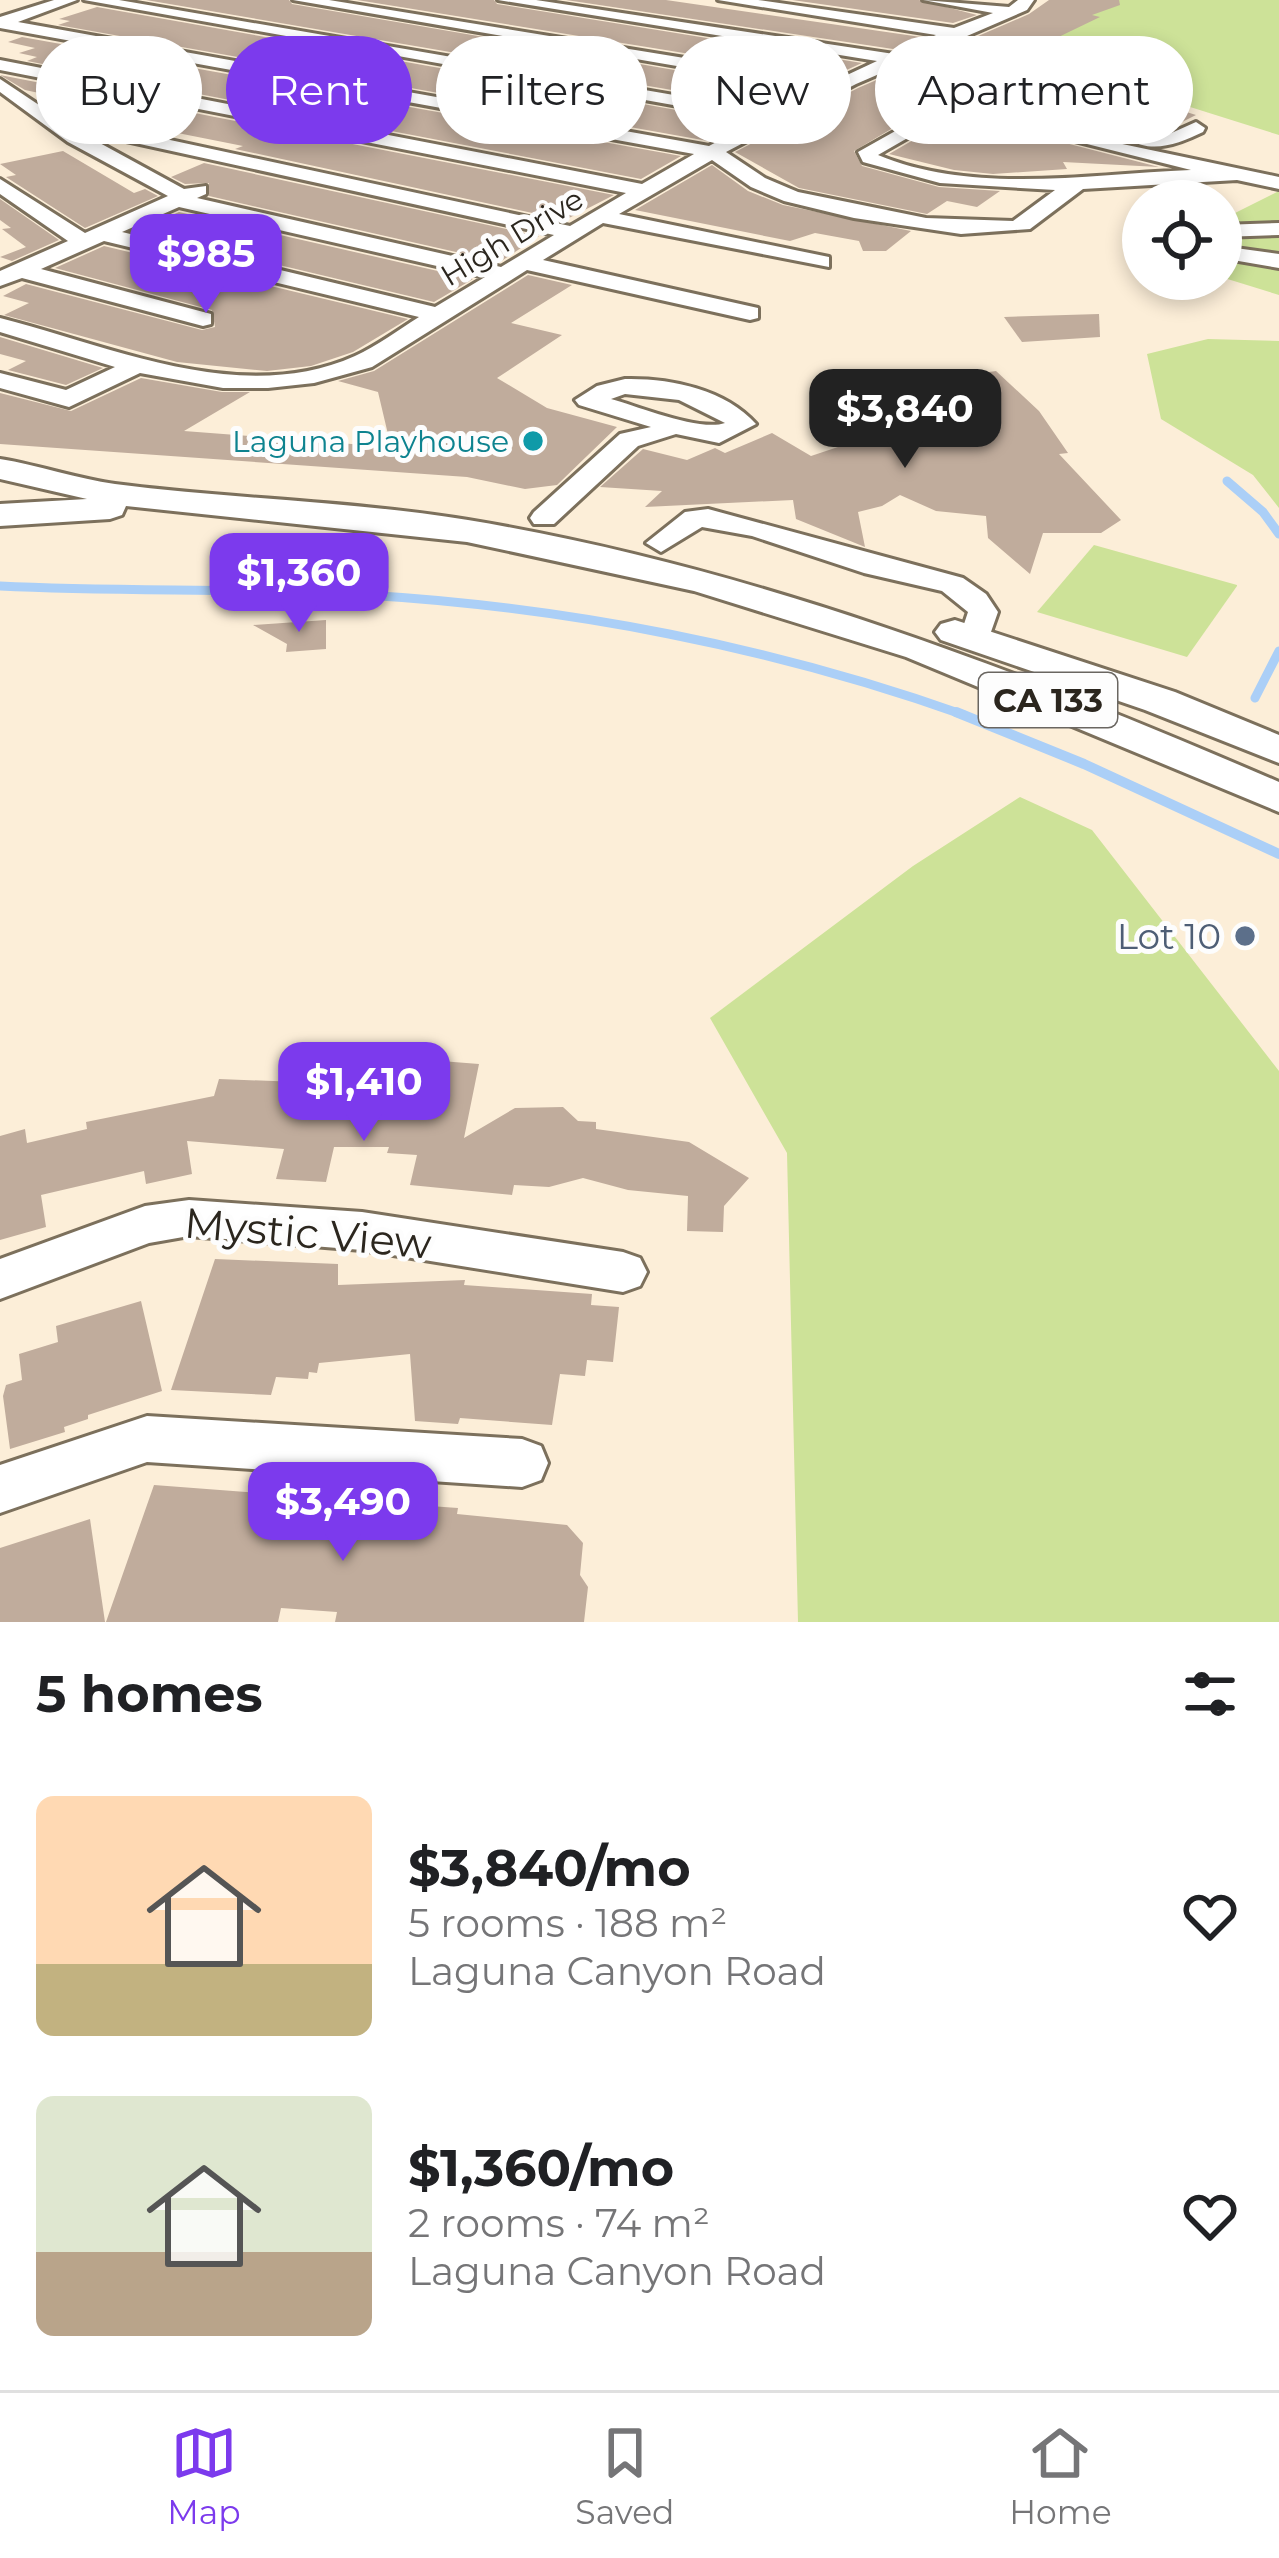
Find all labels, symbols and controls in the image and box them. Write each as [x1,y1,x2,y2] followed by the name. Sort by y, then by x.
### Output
[36,36,202,144] chip: Buy
[226,36,412,144] chip: Rent
[436,36,647,144] chip: Filters
[671,36,851,144] chip: New
[875,36,1193,144] chip: Apartment
[434,180,590,294] street label: High Drive
[1122,180,1242,300] map controls
[1122,180,1242,300] button: locate
[135,214,277,316] pin: $985
[157,229,255,277] text: $985
[807,369,1003,471] pin: $3,840
[836,384,974,432] text: $3,840
[232,423,509,460] place label: Laguna Playhouse
[520,428,546,454] marker: Laguna Playhouse
[201,533,397,635] pin: $1,360
[237,548,361,596] text: $1,360
[979,673,1117,727] road number: CA 133
[1117,914,1221,958] place label: Lot 10
[1232,923,1258,949] marker: Lot 10
[266,1042,462,1144] pin: $1,410
[305,1057,423,1105] text: $1,410
[182,1196,434,1270] street label: Mystic View
[245,1462,441,1564] pin: $3,490
[275,1477,411,1525] text: $3,490
[1177,1661,1243,1727] icon: filters
[36,1663,263,1725] text: 5 homes
[408,1837,691,1899] text: $3,840/mo
[132,1844,276,1988] icon: home
[1177,1883,1243,1949] icon: heart
[408,1899,727,1947] text: 5 rooms · 188 m²
[408,1947,826,1995] text: Laguna Canyon Road
[408,2137,674,2199] text: $1,360/mo
[132,2144,276,2288] icon: home
[1177,2183,1243,2249] icon: heart
[408,2199,710,2247] text: 2 rooms · 74 m²
[408,2247,826,2295] text: Laguna Canyon Road
[167,2420,241,2532] tab: Map
[575,2420,675,2532] tab: Saved
[1009,2420,1112,2532] tab: Home

